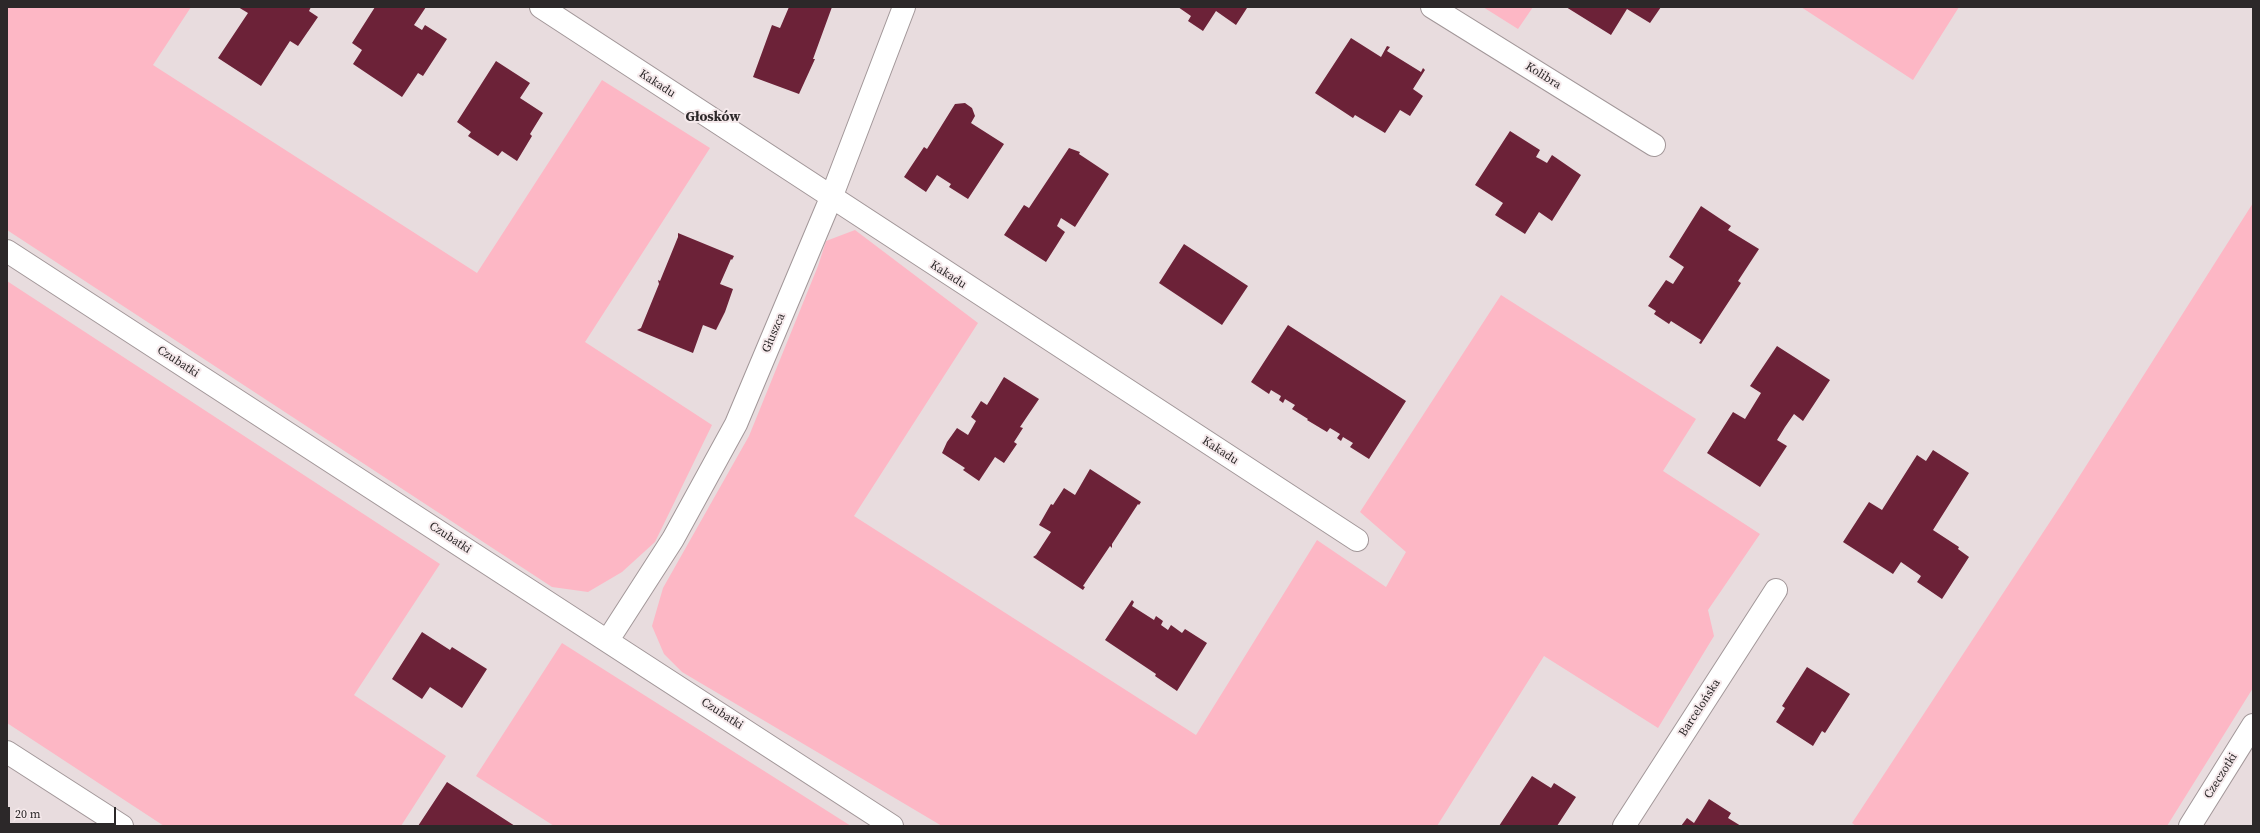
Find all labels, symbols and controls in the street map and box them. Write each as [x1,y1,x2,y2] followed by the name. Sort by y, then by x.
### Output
[1522,59,1564,93] street label: Kolibra
[636,67,678,101] street label: Kakadu
[686,109,740,125] district label: Głosków
[927,258,969,292] street label: Kakadu
[759,311,789,355] street label: Głuszca
[154,343,202,381] street label: Czubatki
[1199,434,1241,468] street label: Kakadu
[426,519,474,557] street label: Czubatki
[1676,677,1724,739] street label: Barcelońska
[698,695,746,733] street label: Czubatki
[2201,751,2241,801] street label: Czeczotki
[10,799,118,825] scale bar
[15,806,41,822] text: 20 m

